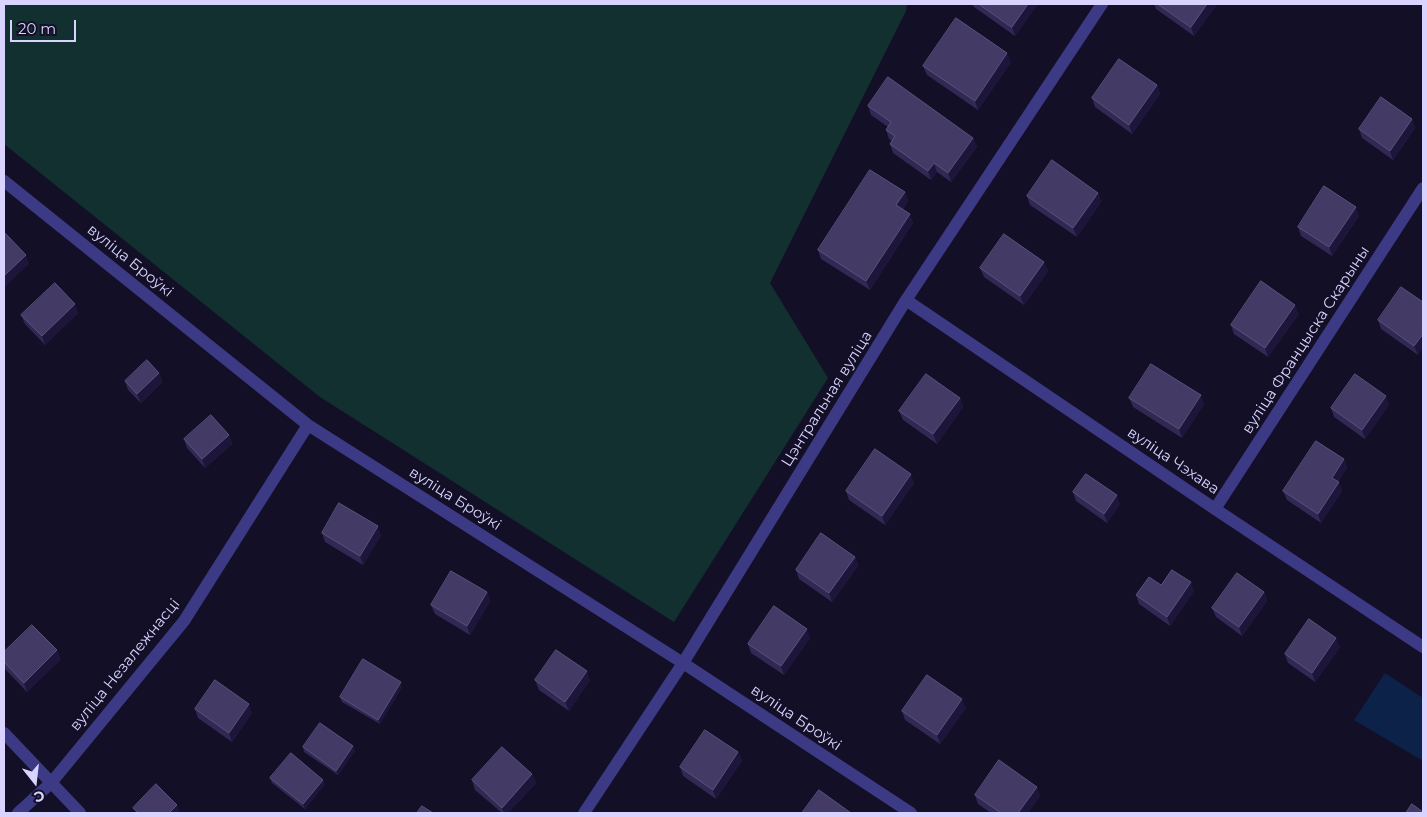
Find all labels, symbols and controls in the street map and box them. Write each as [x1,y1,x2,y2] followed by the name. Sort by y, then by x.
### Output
[12,10,79,42] scale bar
[18,19,56,38] text: 20 m
[83,221,177,301] street label: вуліца Броўкі
[1238,243,1374,437] street label: вуліца Францыска Скарыны
[778,328,876,470] street label: Цэнтральная вуліца
[1124,424,1222,498] street label: вуліца Чэхава
[406,463,504,535] street label: вуліца Броўкі
[66,595,184,735] street label: вуліца Незалежнасці
[747,681,845,755] street label: вуліца Броўкі
[10,757,60,807] north arrow
[32,786,47,806] text: С

